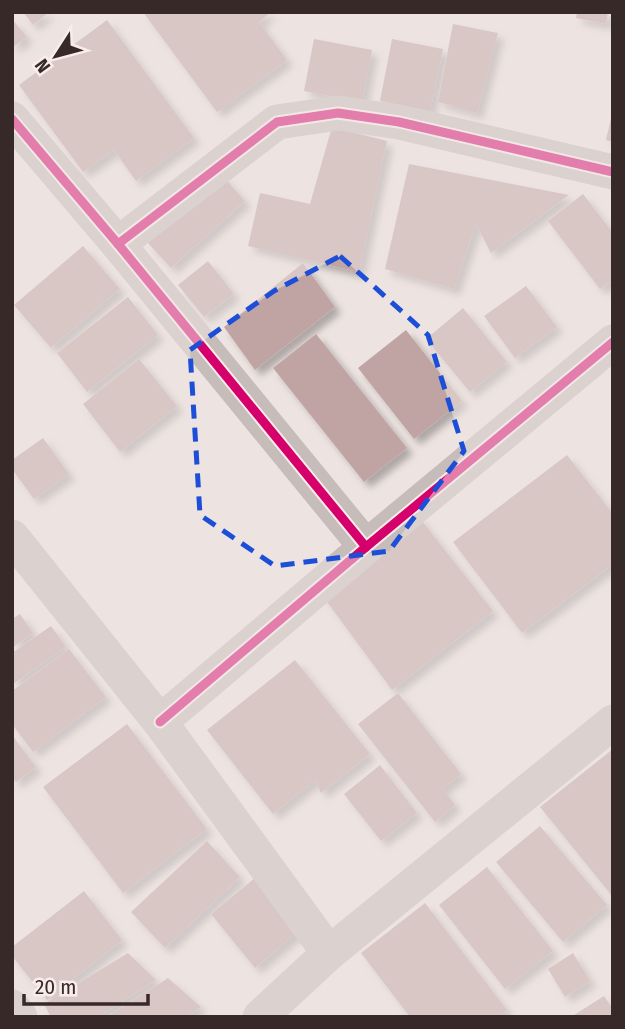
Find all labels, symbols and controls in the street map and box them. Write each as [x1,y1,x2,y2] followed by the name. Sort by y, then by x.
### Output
[21,21,91,91] north arrow
[30,54,55,77] text: N
[24,962,149,1006] scale bar
[35,974,76,1000] text: 20 m

